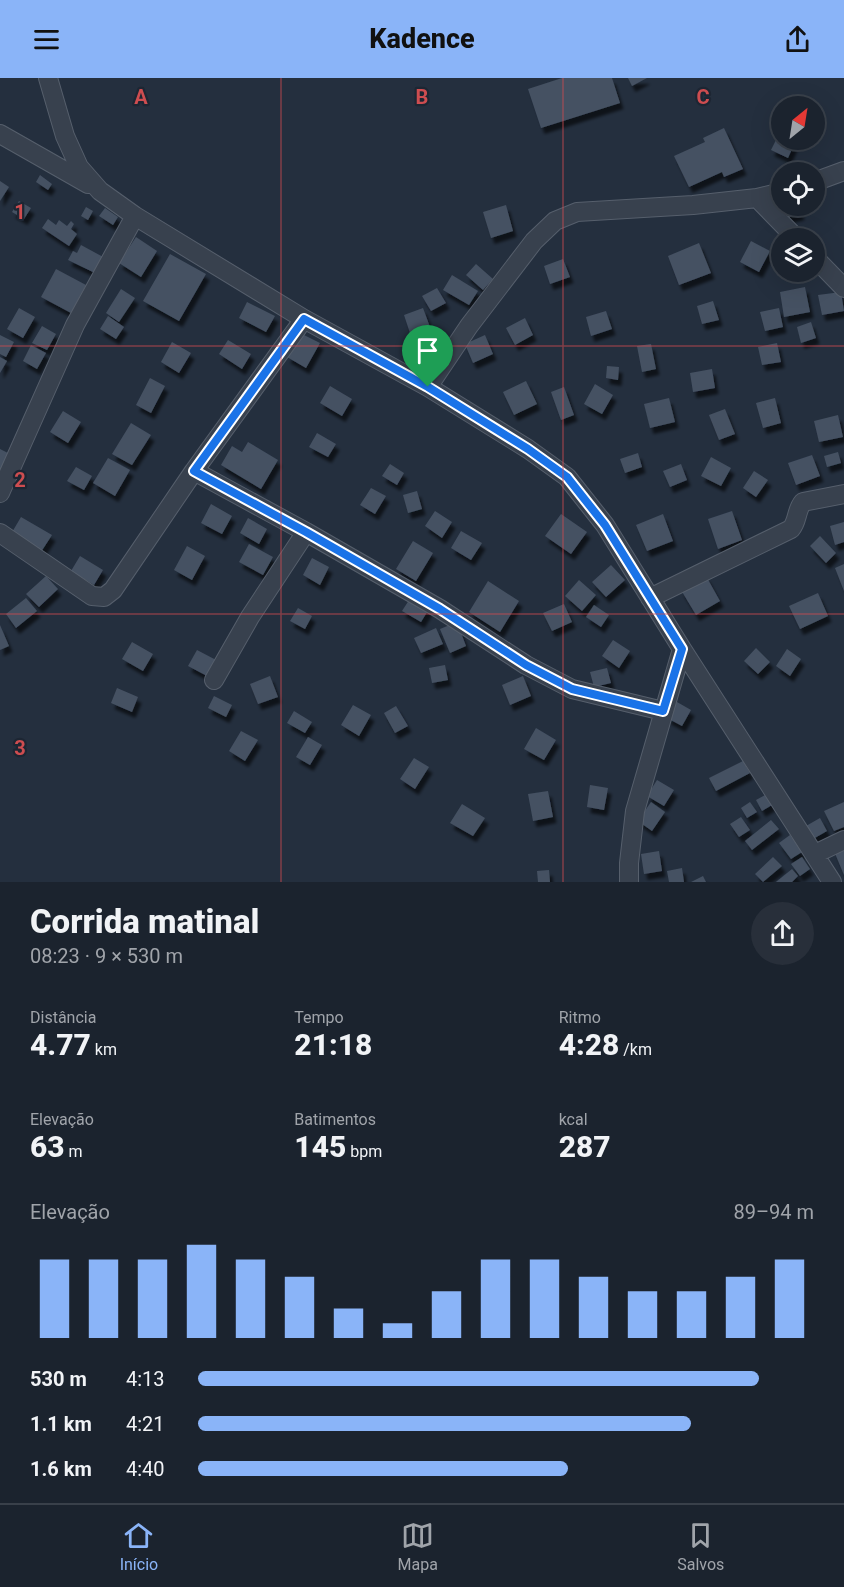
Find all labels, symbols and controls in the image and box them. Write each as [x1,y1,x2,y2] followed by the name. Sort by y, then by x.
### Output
[30,23,63,56] icon: menu
[369,23,475,55] text: Kadence
[781,23,814,56] icon: share
[134,85,148,109] text: A
[416,85,428,109] text: B
[696,85,710,109] text: C
[771,96,825,150] north arrow
[771,96,825,282] map controls
[771,162,825,216] button: locate
[14,200,26,224] text: 1
[771,228,825,282] button: layers
[402,325,453,387] pin
[411,334,444,367] icon: arrive
[14,468,26,492] text: 2
[14,736,26,760] text: 3
[30,902,259,941] text: Corrida matinal
[751,902,814,965] button: share
[30,944,183,968] text: 08:23 · 9 × 530 m
[30,1008,96,1027] text: Distância
[294,1008,344,1027] text: Tempo
[559,1008,601,1027] text: Ritmo
[30,1027,91,1062] text: 4.77
[294,1027,372,1062] text: 21:18
[559,1027,619,1062] text: 4:28
[91,1040,117,1059] text: km
[619,1040,652,1059] text: /km
[30,1110,94,1129] text: Elevação
[294,1110,376,1129] text: Batimentos
[559,1110,588,1129] text: kcal
[30,1129,65,1164] text: 63
[294,1129,346,1164] text: 145
[559,1129,611,1164] text: 287
[65,1142,83,1161] text: m
[346,1142,382,1161] text: bpm
[30,1200,110,1224] text: Elevação
[733,1200,814,1224] text: 89–94 m
[30,1367,87,1391] text: 530 m
[126,1367,165,1391] text: 4:13
[30,1412,92,1436] text: 1.1 km
[126,1412,165,1436] text: 4:21
[30,1457,92,1481] text: 1.6 km
[126,1457,165,1481] text: 4:40
[120,1519,158,1574] tab: Início
[398,1519,438,1574] tab: Mapa
[677,1519,724,1574] tab: Salvos

